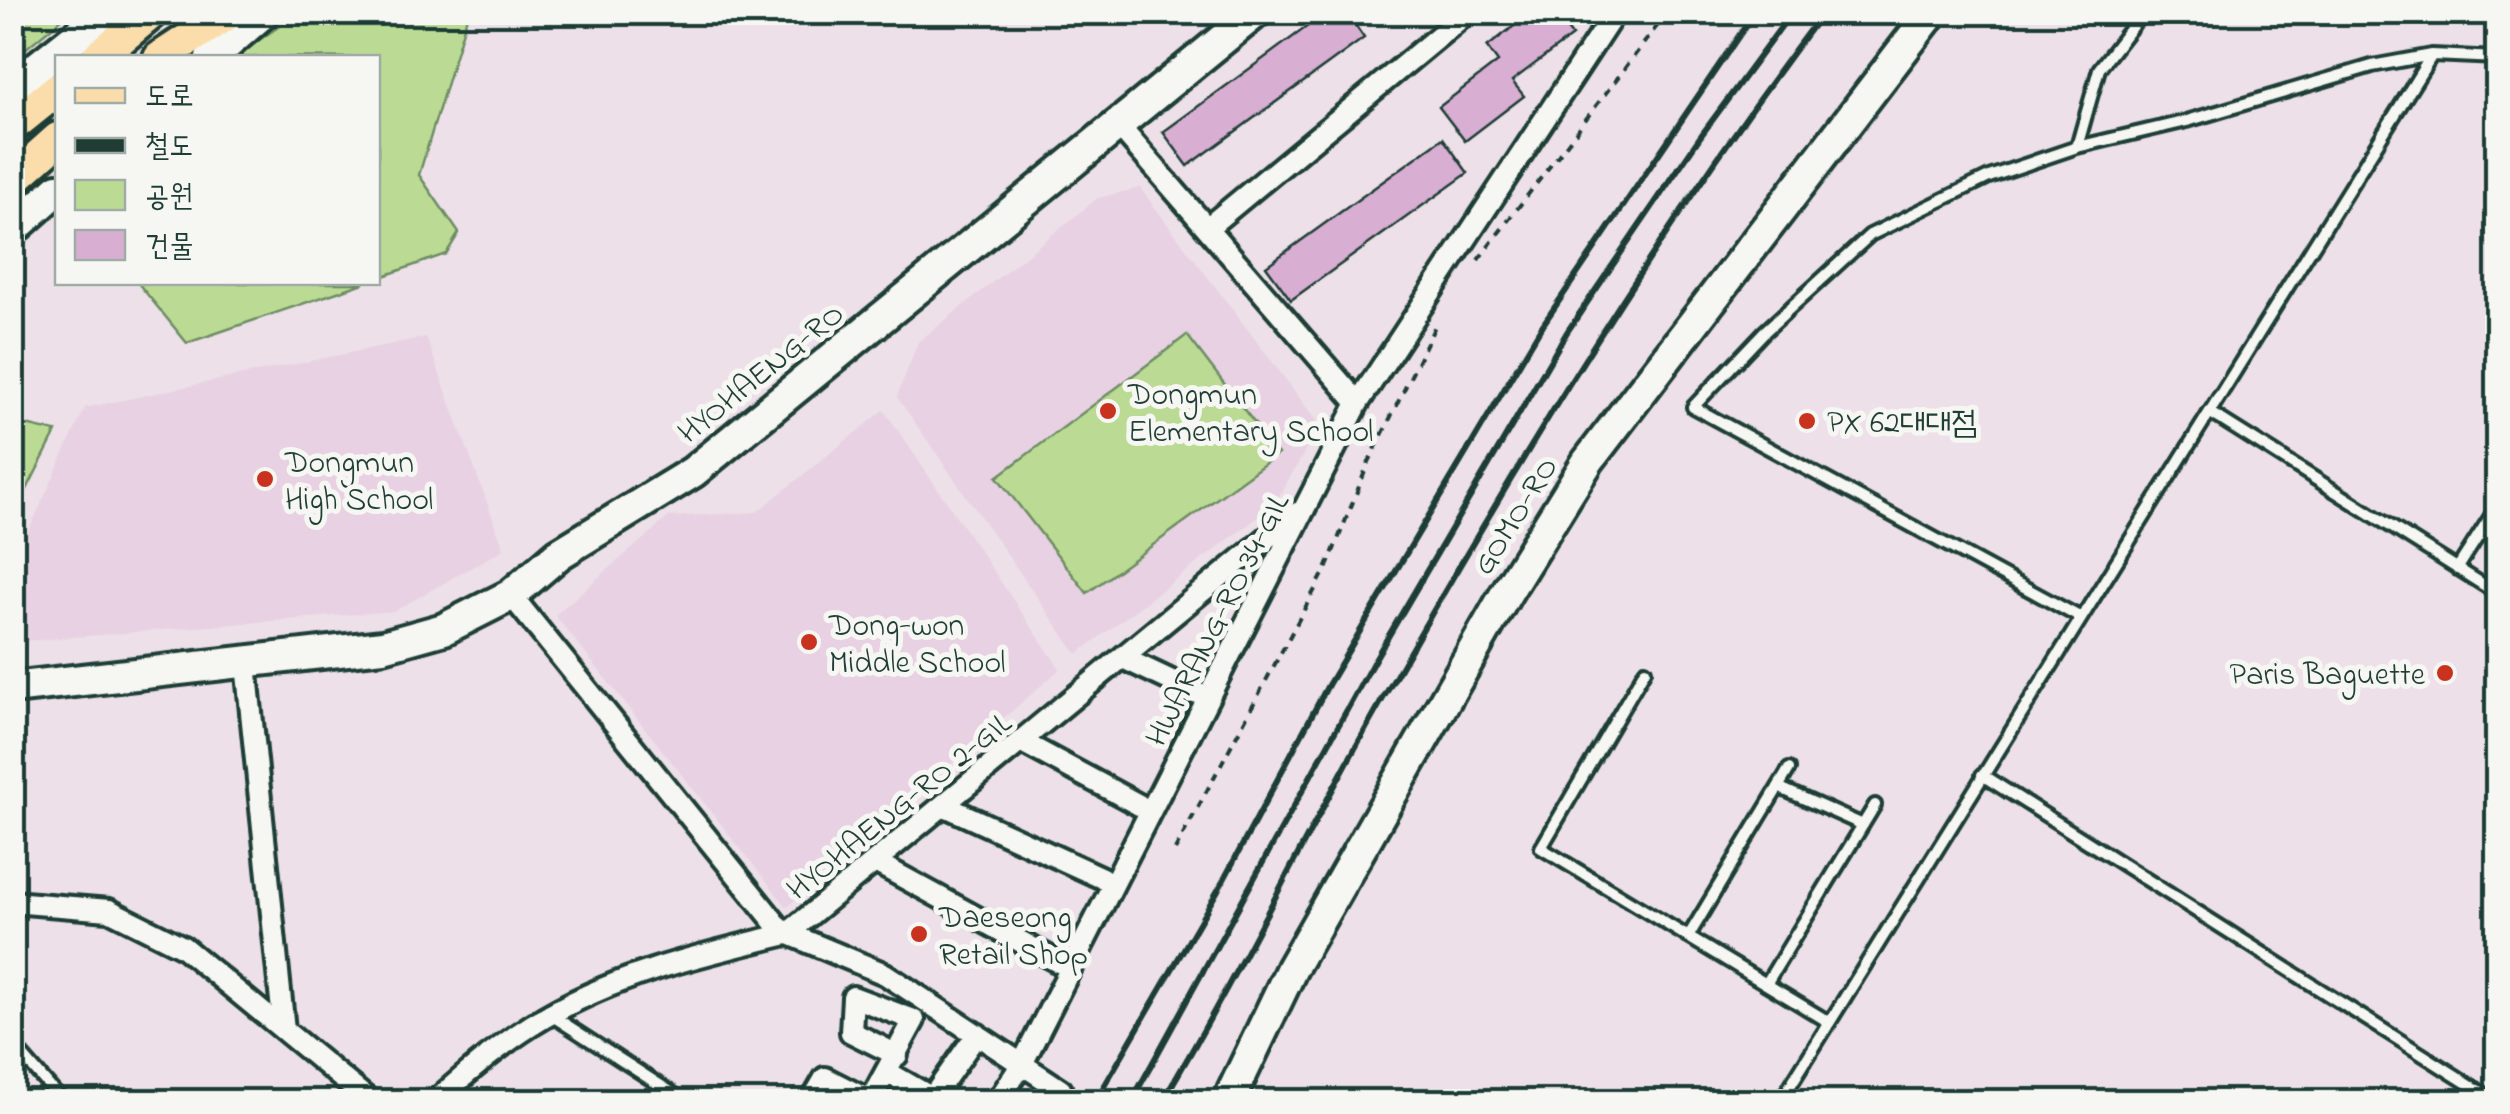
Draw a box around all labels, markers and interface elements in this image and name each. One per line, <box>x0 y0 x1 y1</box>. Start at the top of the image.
legend <box>55 55 380 285</box>
text: 도로 <box>145 76 193 120</box>
text: 철도 <box>145 126 193 170</box>
text: 공원 <box>145 176 193 220</box>
text: 건물 <box>145 226 193 270</box>
street label: HYOHAENG-RO <box>669 293 856 457</box>
place label: Dongmun Elementary School <box>1127 373 1373 457</box>
marker: Dongmun Elementary School <box>1097 400 1119 422</box>
place label: PX 62대대점 <box>1827 401 1977 448</box>
marker: PX 62대대점 <box>1796 410 1818 432</box>
place label: Dongmun High School <box>284 441 433 525</box>
street label: GOMO-RO <box>1462 449 1572 585</box>
marker: Dongmun High School <box>254 468 276 490</box>
street label: HWARANG-RO 34-GIL <box>1135 485 1303 756</box>
place label: Dong-won Middle School <box>828 604 1006 688</box>
marker: Dong-won Middle School <box>798 631 820 653</box>
place label: Paris Baguette <box>2230 653 2426 700</box>
marker: Paris Baguette <box>2434 662 2456 684</box>
street label: HYOHAENG-RO 2-GIL <box>777 702 1023 913</box>
place label: Daeseong Retail Shop <box>938 896 1088 980</box>
marker: Daeseong Retail Shop <box>908 923 930 945</box>

